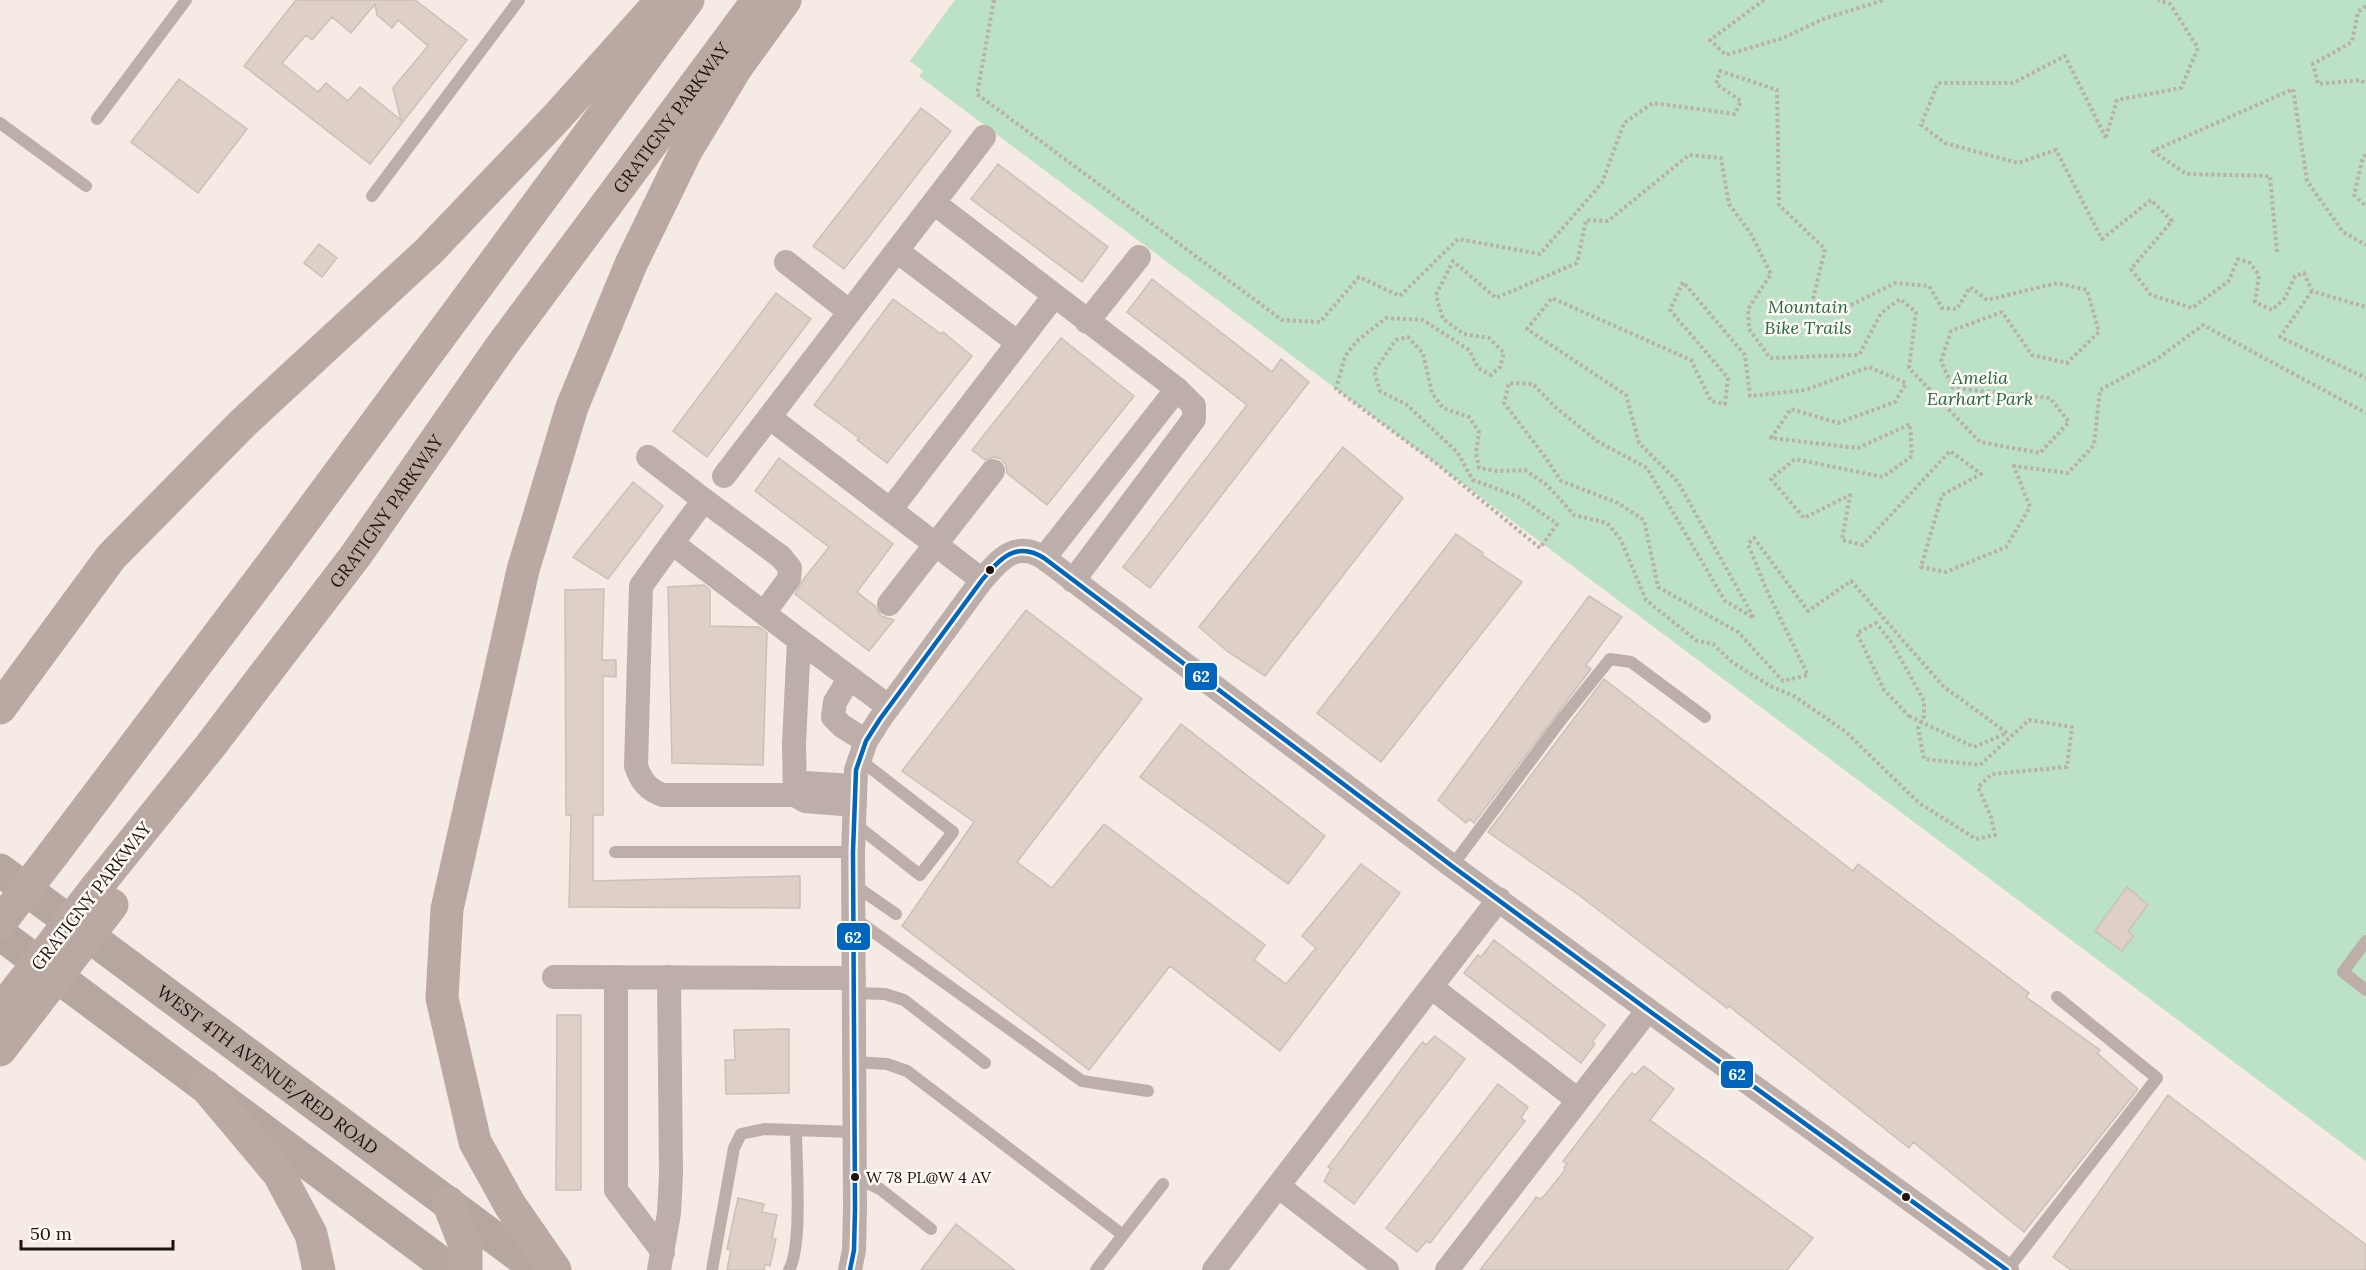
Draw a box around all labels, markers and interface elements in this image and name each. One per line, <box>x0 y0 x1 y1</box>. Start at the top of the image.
street label: GRATIGNY PARKWAY <box>607 37 735 198</box>
park label: Mountain Bike Trails <box>1764 295 1852 339</box>
park label: Amelia Earhart Park <box>1927 366 2033 410</box>
street label: GRATIGNY PARKWAY <box>324 430 448 592</box>
unlabelled marker <box>984 564 996 576</box>
line badge: 62 <box>1184 662 1218 691</box>
text: 62 <box>1192 666 1210 686</box>
street label: GRATIGNY PARKWAY <box>26 817 156 975</box>
line badge: 62 <box>836 922 871 951</box>
text: 62 <box>844 927 862 947</box>
street label: WEST 4TH AVENUE/RED ROAD <box>153 979 383 1159</box>
line badge: 62 <box>1720 1060 1754 1089</box>
text: 62 <box>1728 1064 1746 1084</box>
place label: W 78 PL@W 4 AV <box>866 1167 991 1187</box>
marker: W 78 PL@W 4 AV <box>849 1171 861 1183</box>
unlabelled marker <box>1900 1191 1912 1203</box>
scale bar <box>21 1213 172 1251</box>
text: 50 m <box>30 1222 72 1245</box>

